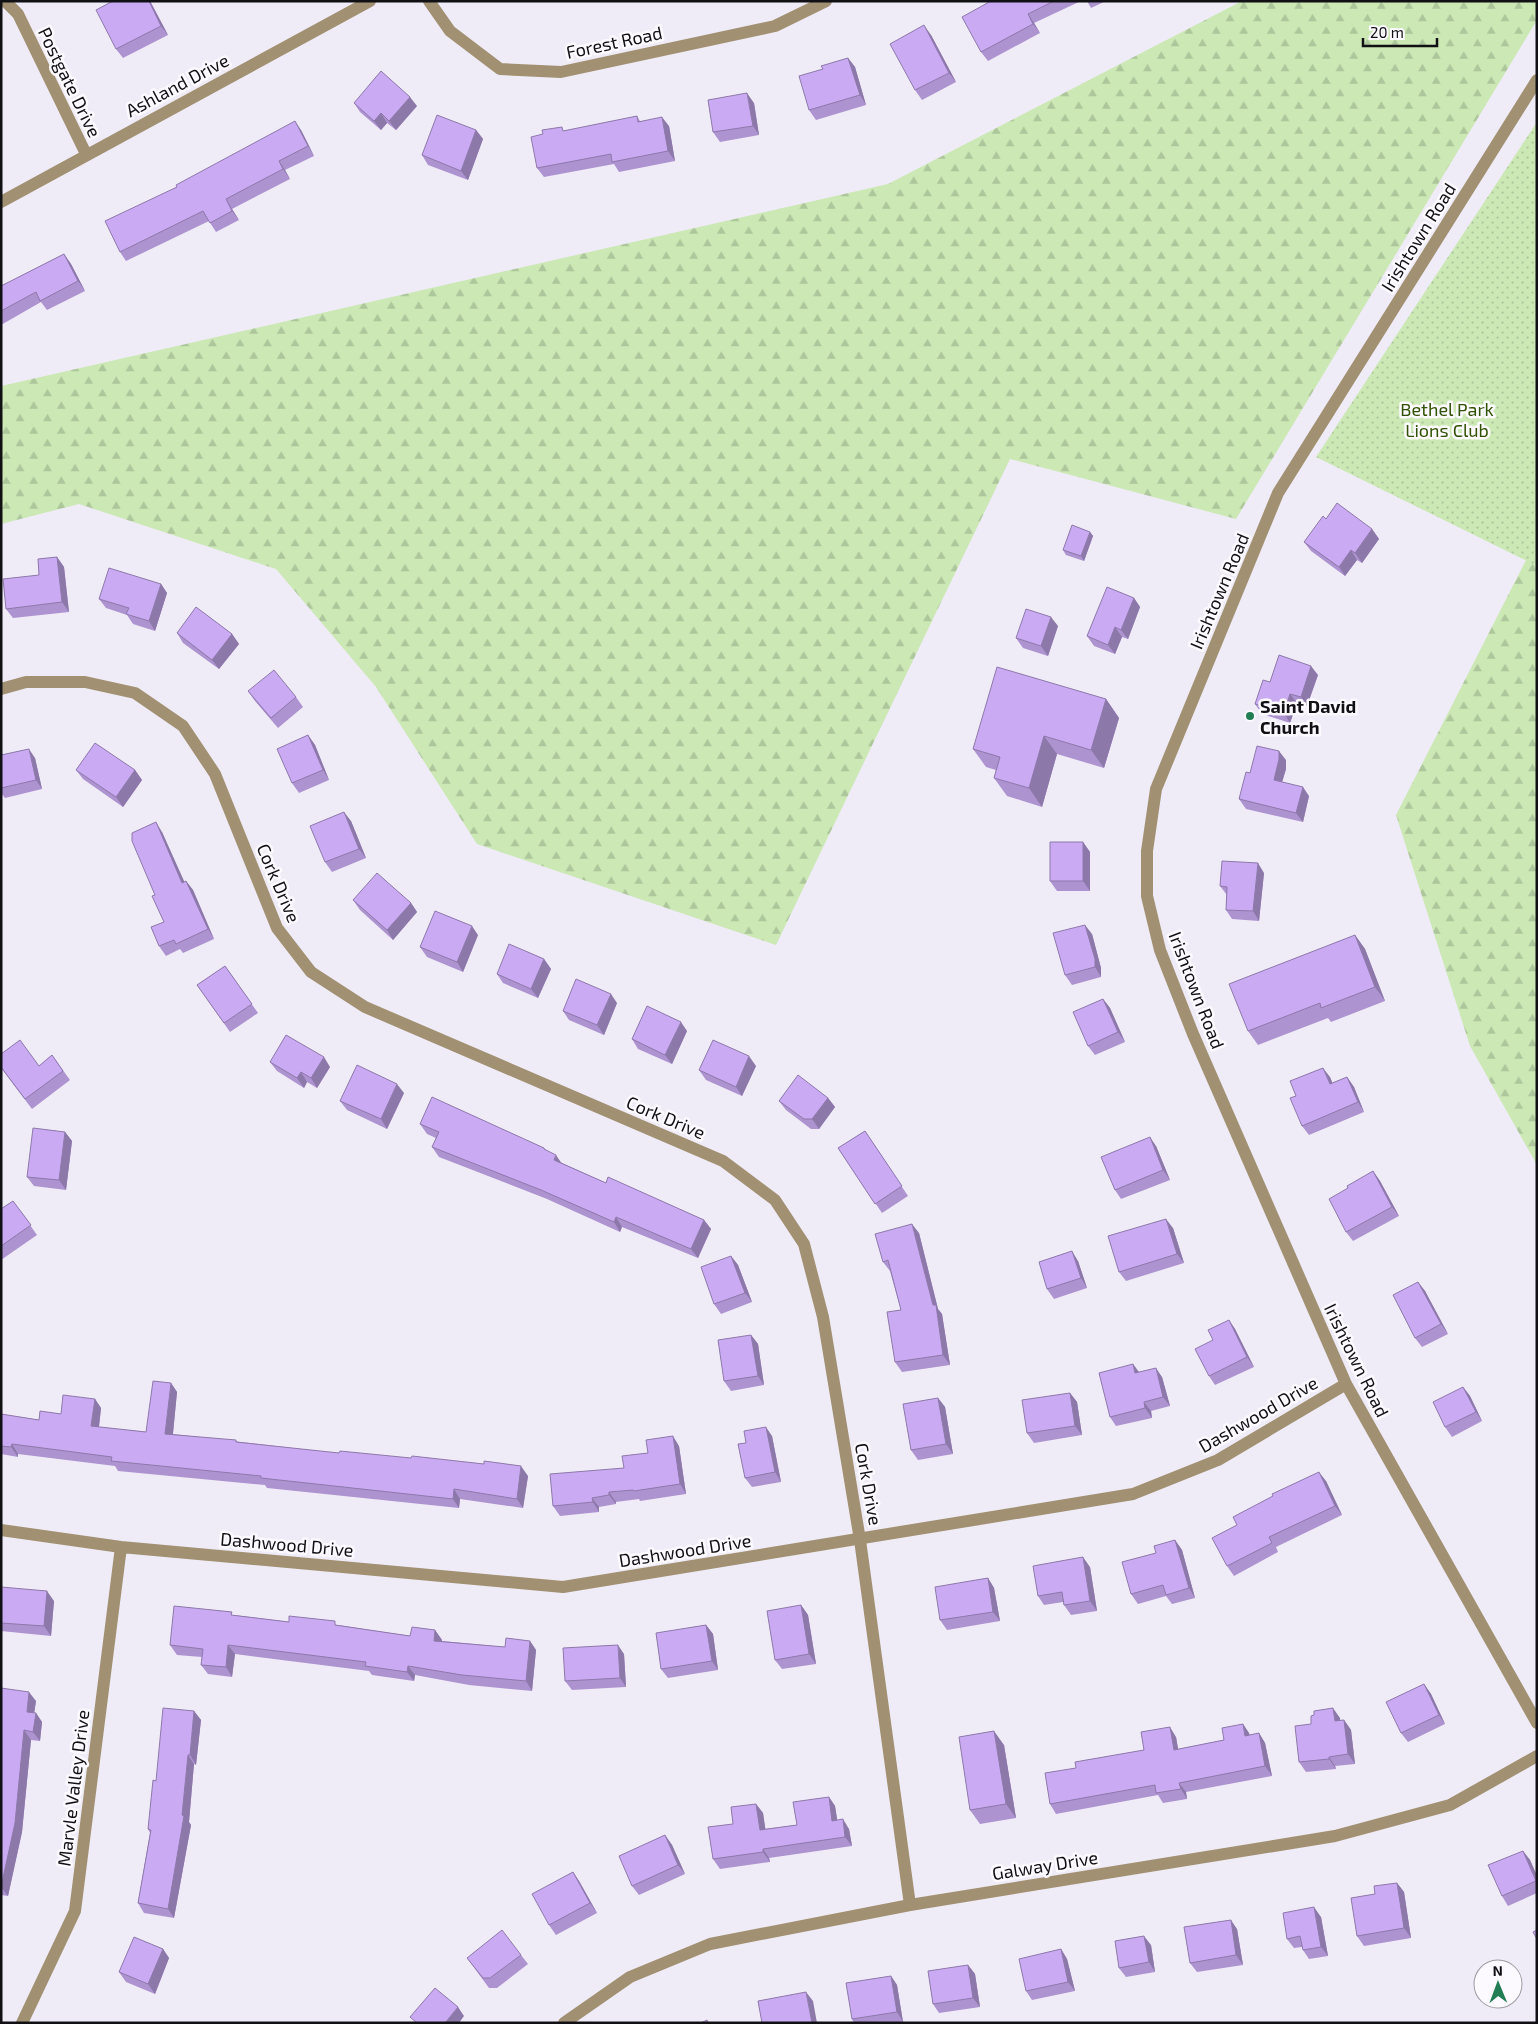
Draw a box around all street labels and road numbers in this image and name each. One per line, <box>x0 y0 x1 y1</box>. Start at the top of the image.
street label: Forest Road <box>564 21 664 63</box>
street label: Postgate Drive <box>34 23 106 141</box>
street label: Ashland Drive <box>122 49 232 121</box>
street label: Irishtown Road <box>1376 179 1460 295</box>
street label: Irishtown Road <box>1185 530 1253 652</box>
street label: Cork Drive <box>253 840 305 926</box>
street label: Irishtown Road <box>1165 928 1229 1052</box>
street label: Cork Drive <box>623 1091 709 1143</box>
street label: Irishtown Road <box>1320 1300 1394 1420</box>
street label: Dashwood Drive <box>1195 1371 1321 1457</box>
street label: Cork Drive <box>851 1441 887 1527</box>
street label: Dashwood Drive <box>219 1527 355 1561</box>
street label: Dashwood Drive <box>617 1529 753 1571</box>
street label: Marvle Valley Drive <box>52 1708 94 1868</box>
street label: Galway Drive <box>991 1846 1099 1884</box>

